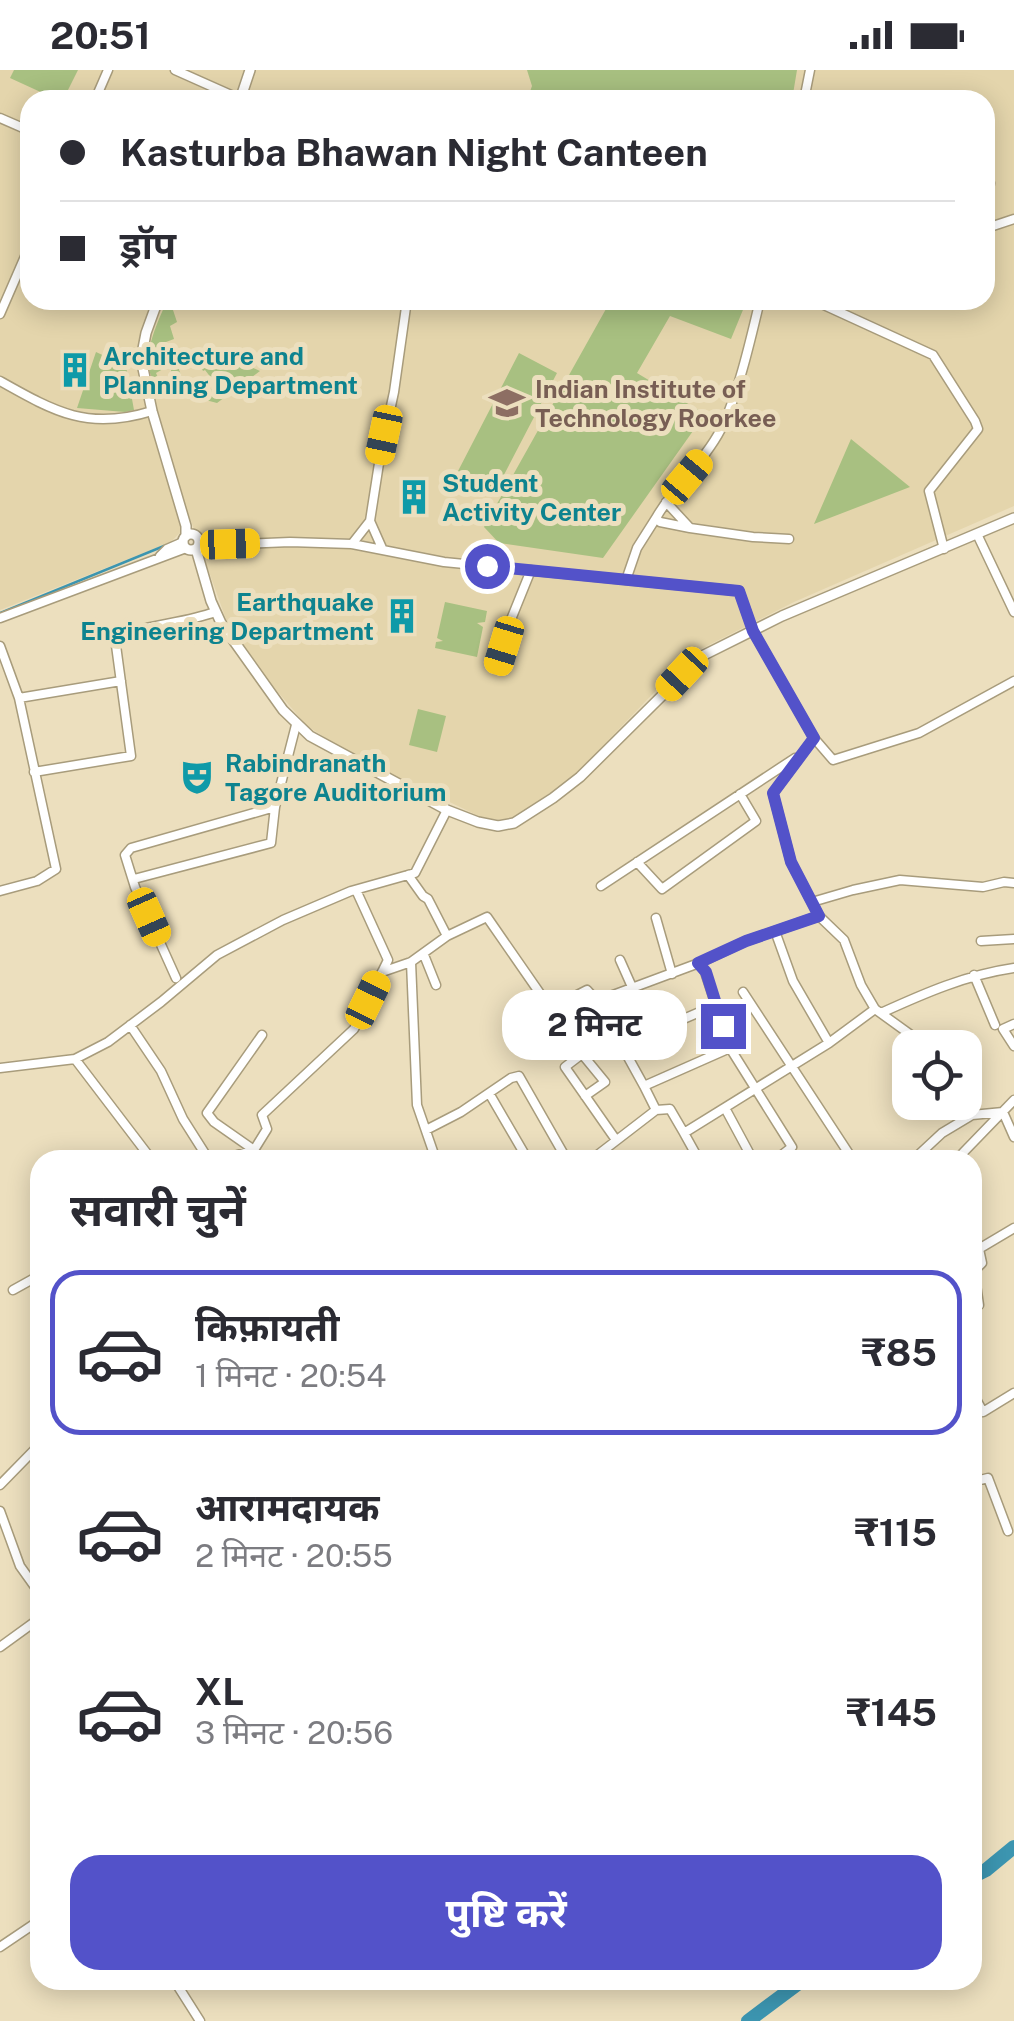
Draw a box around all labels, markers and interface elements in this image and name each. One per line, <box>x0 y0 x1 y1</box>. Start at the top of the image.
text: 20:51 <box>50 13 151 58</box>
text: Kasturba Bhawan Night Canteen <box>120 130 708 175</box>
text: ड्रॉप <box>120 223 176 268</box>
place label: Architecture and Planning Department <box>103 341 358 400</box>
building icon: Architecture and Planning Department <box>56 351 94 389</box>
place label: Indian Institute of Technology Roorkee <box>535 374 776 433</box>
school or university icon: Indian Institute of Technology Roorkee <box>488 384 526 422</box>
car <box>363 403 405 467</box>
car <box>656 444 718 510</box>
place label: Student Activity Center <box>442 468 621 527</box>
building icon: Student Activity Center <box>395 478 433 516</box>
car <box>199 528 261 560</box>
route start <box>465 544 510 589</box>
place label: Earthquake Engineering Department <box>80 587 374 646</box>
building icon: Earthquake Engineering Department <box>383 597 421 635</box>
car <box>481 613 527 679</box>
car <box>651 642 713 706</box>
place label: Rabindranath Tagore Auditorium <box>225 748 446 807</box>
theatre icon: Rabindranath Tagore Auditorium <box>178 758 216 796</box>
car <box>123 883 175 951</box>
car <box>341 966 395 1034</box>
callout: 2 मिनट <box>503 991 688 1061</box>
route end <box>701 1004 746 1049</box>
text: 2 मिनट <box>547 1006 642 1043</box>
map controls <box>892 1030 982 1120</box>
button: locate <box>892 1030 982 1120</box>
text: सवारी चुनें <box>70 1183 246 1236</box>
text: किफ़ायती <box>195 1305 339 1350</box>
icon: car <box>75 1308 165 1398</box>
text: ₹85 <box>861 1330 937 1375</box>
text: 1 मिनट · 20:54 <box>195 1357 386 1394</box>
text: आरामदायक <box>195 1485 379 1530</box>
icon: car <box>75 1488 165 1578</box>
text: ₹115 <box>854 1510 937 1555</box>
text: 2 मिनट · 20:55 <box>195 1537 393 1574</box>
icon: car <box>75 1668 165 1758</box>
text: XL <box>195 1669 244 1714</box>
text: ₹145 <box>846 1690 937 1735</box>
text: 3 मिनट · 20:56 <box>195 1714 393 1751</box>
button: पुष्टि करें <box>70 1855 942 1970</box>

